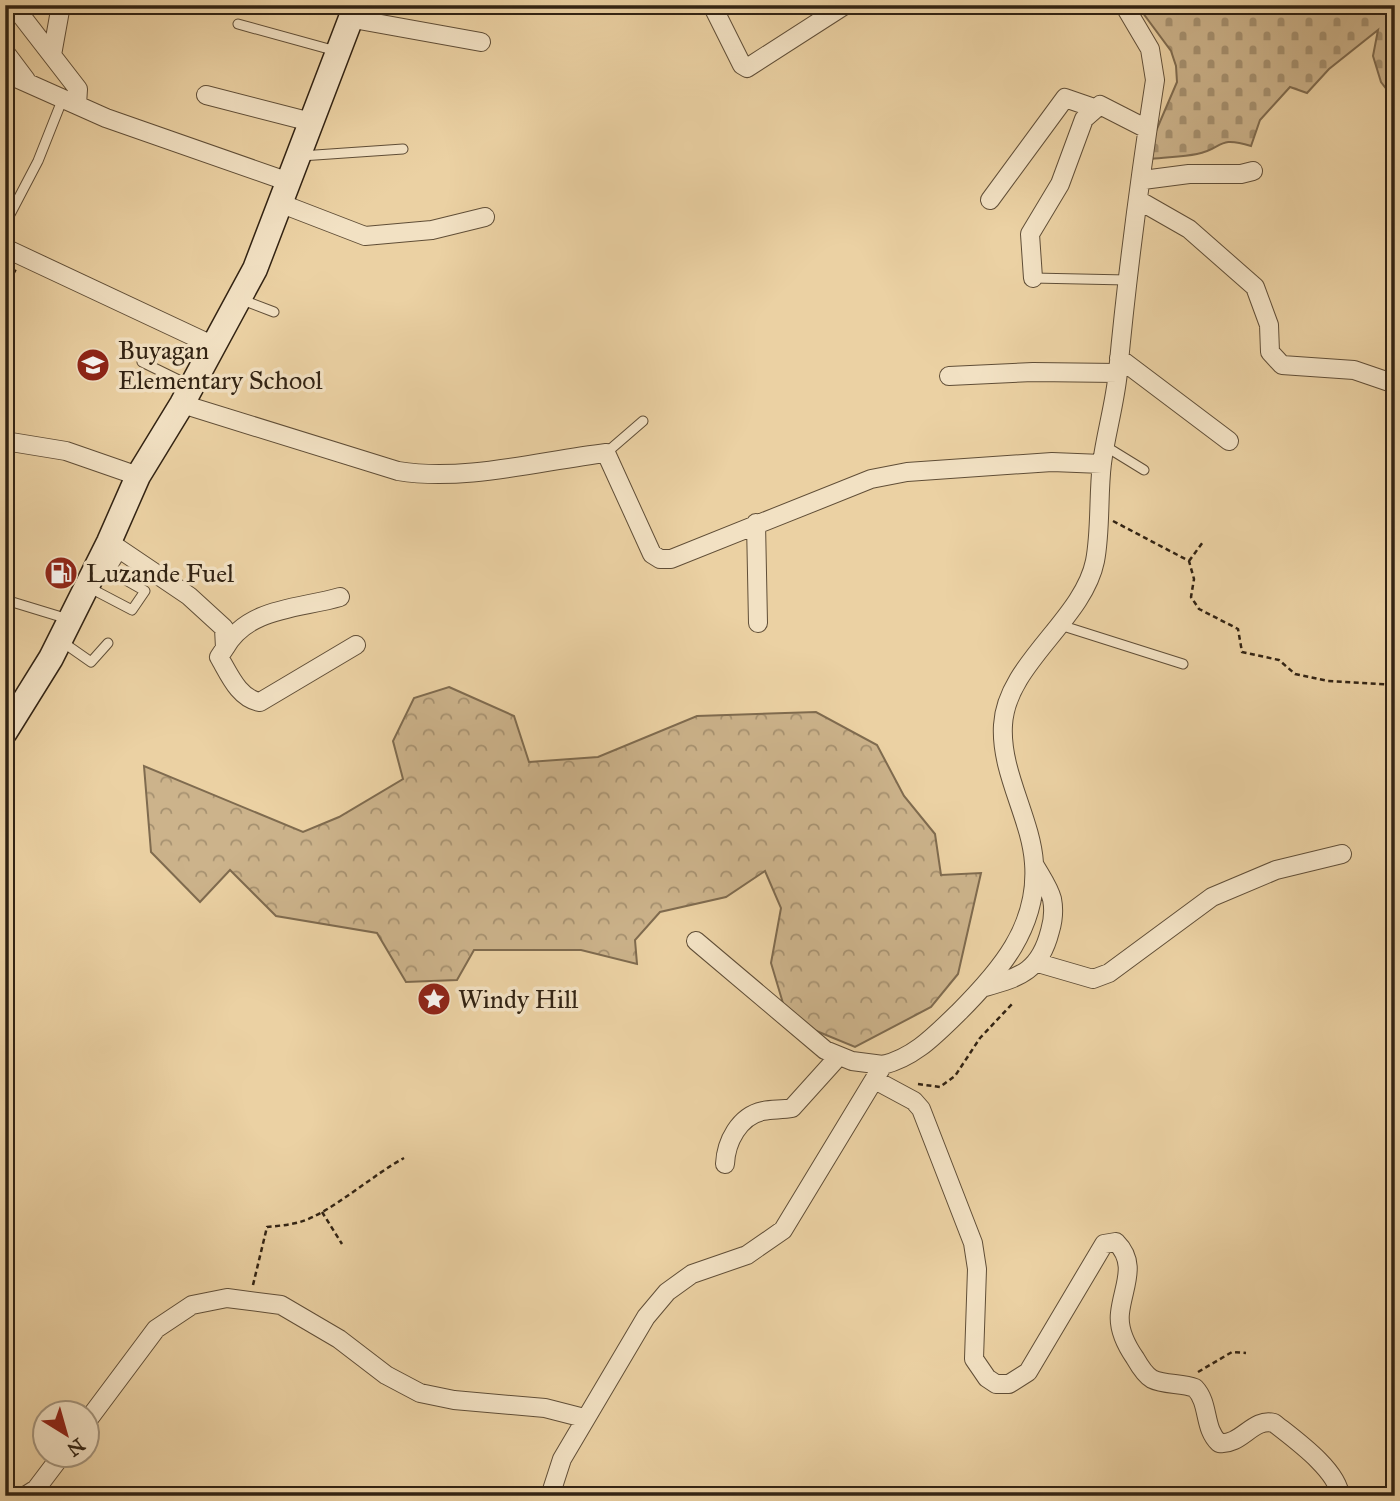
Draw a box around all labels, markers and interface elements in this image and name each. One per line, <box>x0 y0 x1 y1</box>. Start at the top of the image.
place label: Buyagan Elementary School <box>118 334 322 396</box>
school or university icon: Buyagan Elementary School <box>74 346 112 384</box>
fuel station icon: Luzande Fuel <box>42 554 80 592</box>
place label: Luzande Fuel <box>86 557 234 589</box>
place icon: Windy Hill <box>415 980 453 1018</box>
place label: Windy Hill <box>458 983 578 1015</box>
north arrow <box>32 1400 102 1470</box>
text: N <box>63 1433 89 1461</box>

